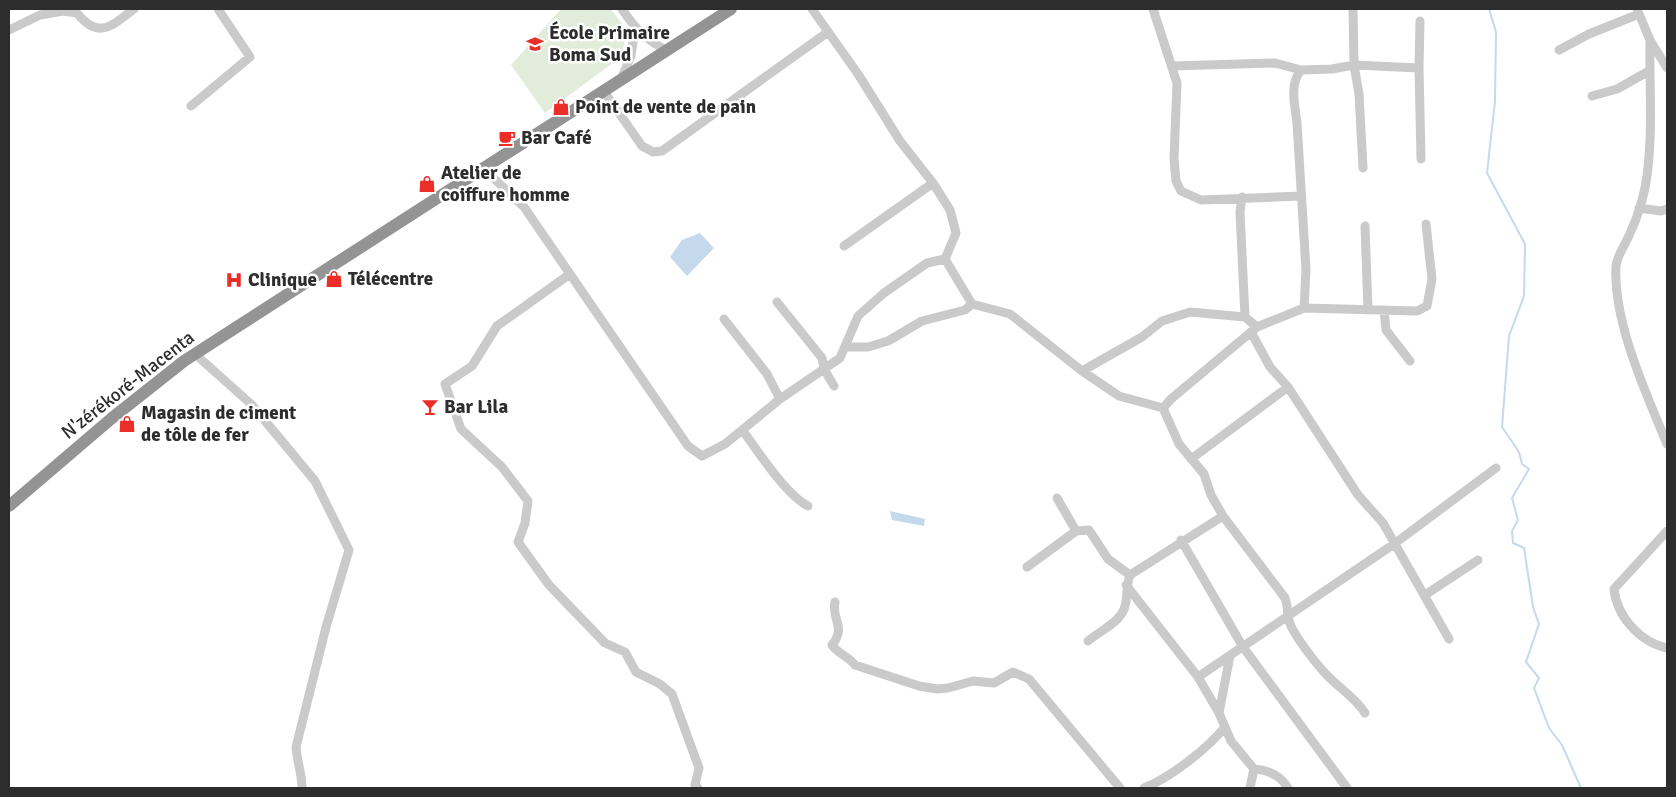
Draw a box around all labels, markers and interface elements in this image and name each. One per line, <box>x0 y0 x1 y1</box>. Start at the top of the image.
place label: École Primaire Boma Sud <box>549 21 670 67</box>
school or university icon: École Primaire Boma Sud <box>525 34 545 54</box>
place label: Point de vente de pain <box>575 95 756 119</box>
shop icon: Point de vente de pain <box>551 97 571 117</box>
place label: Bar Café <box>521 126 592 150</box>
cafe icon: Bar Café <box>497 128 517 148</box>
place label: Atelier de coiffure homme <box>441 161 570 207</box>
shop icon: Atelier de coiffure homme <box>417 174 437 194</box>
place label: Télécentre <box>348 267 433 291</box>
place label: Clinique <box>248 268 317 292</box>
shop icon: Télécentre <box>324 269 344 289</box>
hospital icon: Clinique <box>224 270 244 290</box>
street label: N'zérékoré-Macenta <box>57 326 199 444</box>
place label: Bar Lila <box>444 395 508 419</box>
bar icon: Bar Lila <box>420 397 440 417</box>
place label: Magasin de ciment de tôle de fer <box>141 401 296 447</box>
shop icon: Magasin de ciment de tôle de fer <box>117 414 137 434</box>

